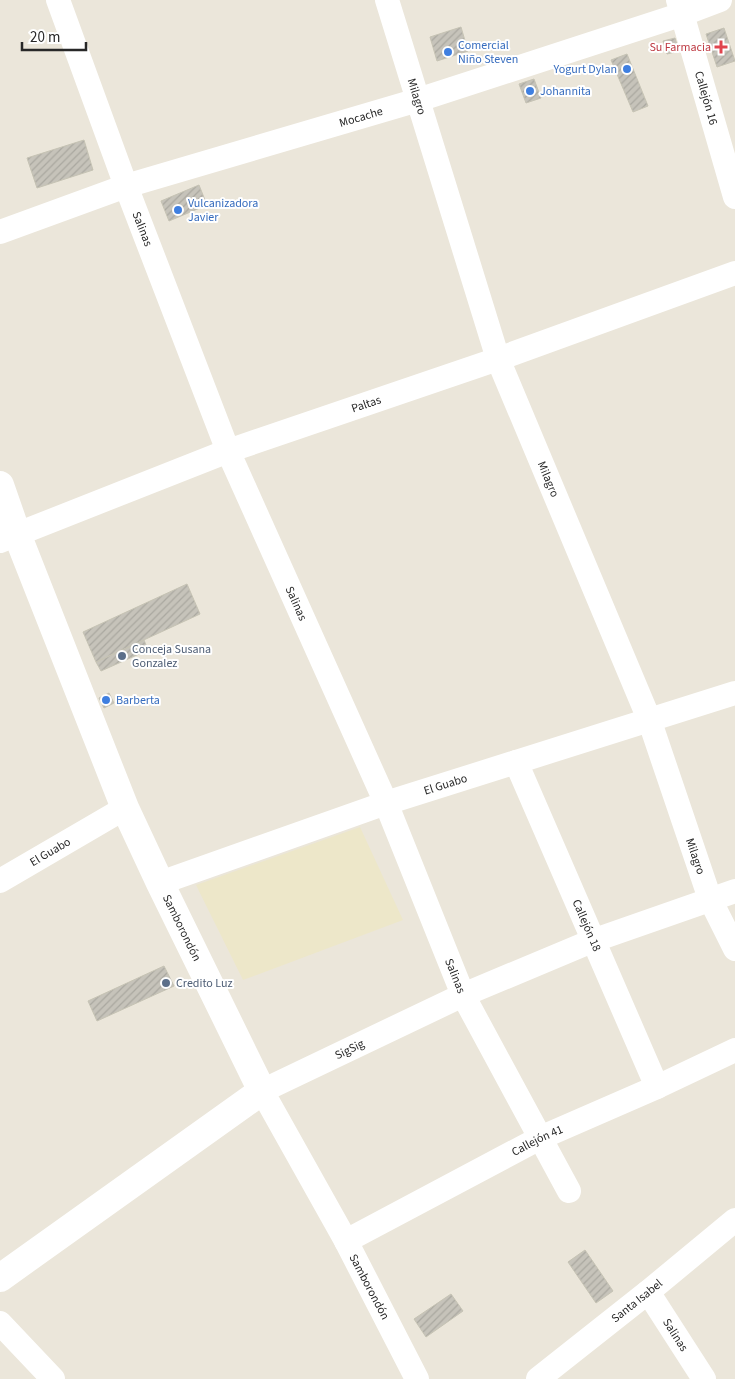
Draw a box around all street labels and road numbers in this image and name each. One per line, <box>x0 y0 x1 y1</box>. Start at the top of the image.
street label: Callejón 16 <box>690 69 722 127</box>
street label: Milagro <box>403 76 430 117</box>
street label: Mocache <box>337 102 385 131</box>
street label: Salinas <box>128 209 157 249</box>
street label: Paltas <box>349 391 383 417</box>
street label: Milagro <box>533 459 563 500</box>
street label: Salinas <box>281 583 312 623</box>
street label: El Guabo <box>421 769 469 799</box>
street label: El Guabo <box>26 833 74 870</box>
street label: Milagro <box>681 836 710 877</box>
street label: Samborondón <box>158 891 206 964</box>
street label: Callejón 18 <box>568 896 606 954</box>
street label: Salinas <box>441 956 470 996</box>
street label: SigSig <box>332 1035 367 1064</box>
street label: Callejón 41 <box>508 1121 565 1160</box>
street label: Samborondón <box>345 1251 393 1323</box>
street label: Santa Isabel <box>608 1275 666 1327</box>
street label: Salinas <box>659 1315 693 1355</box>

